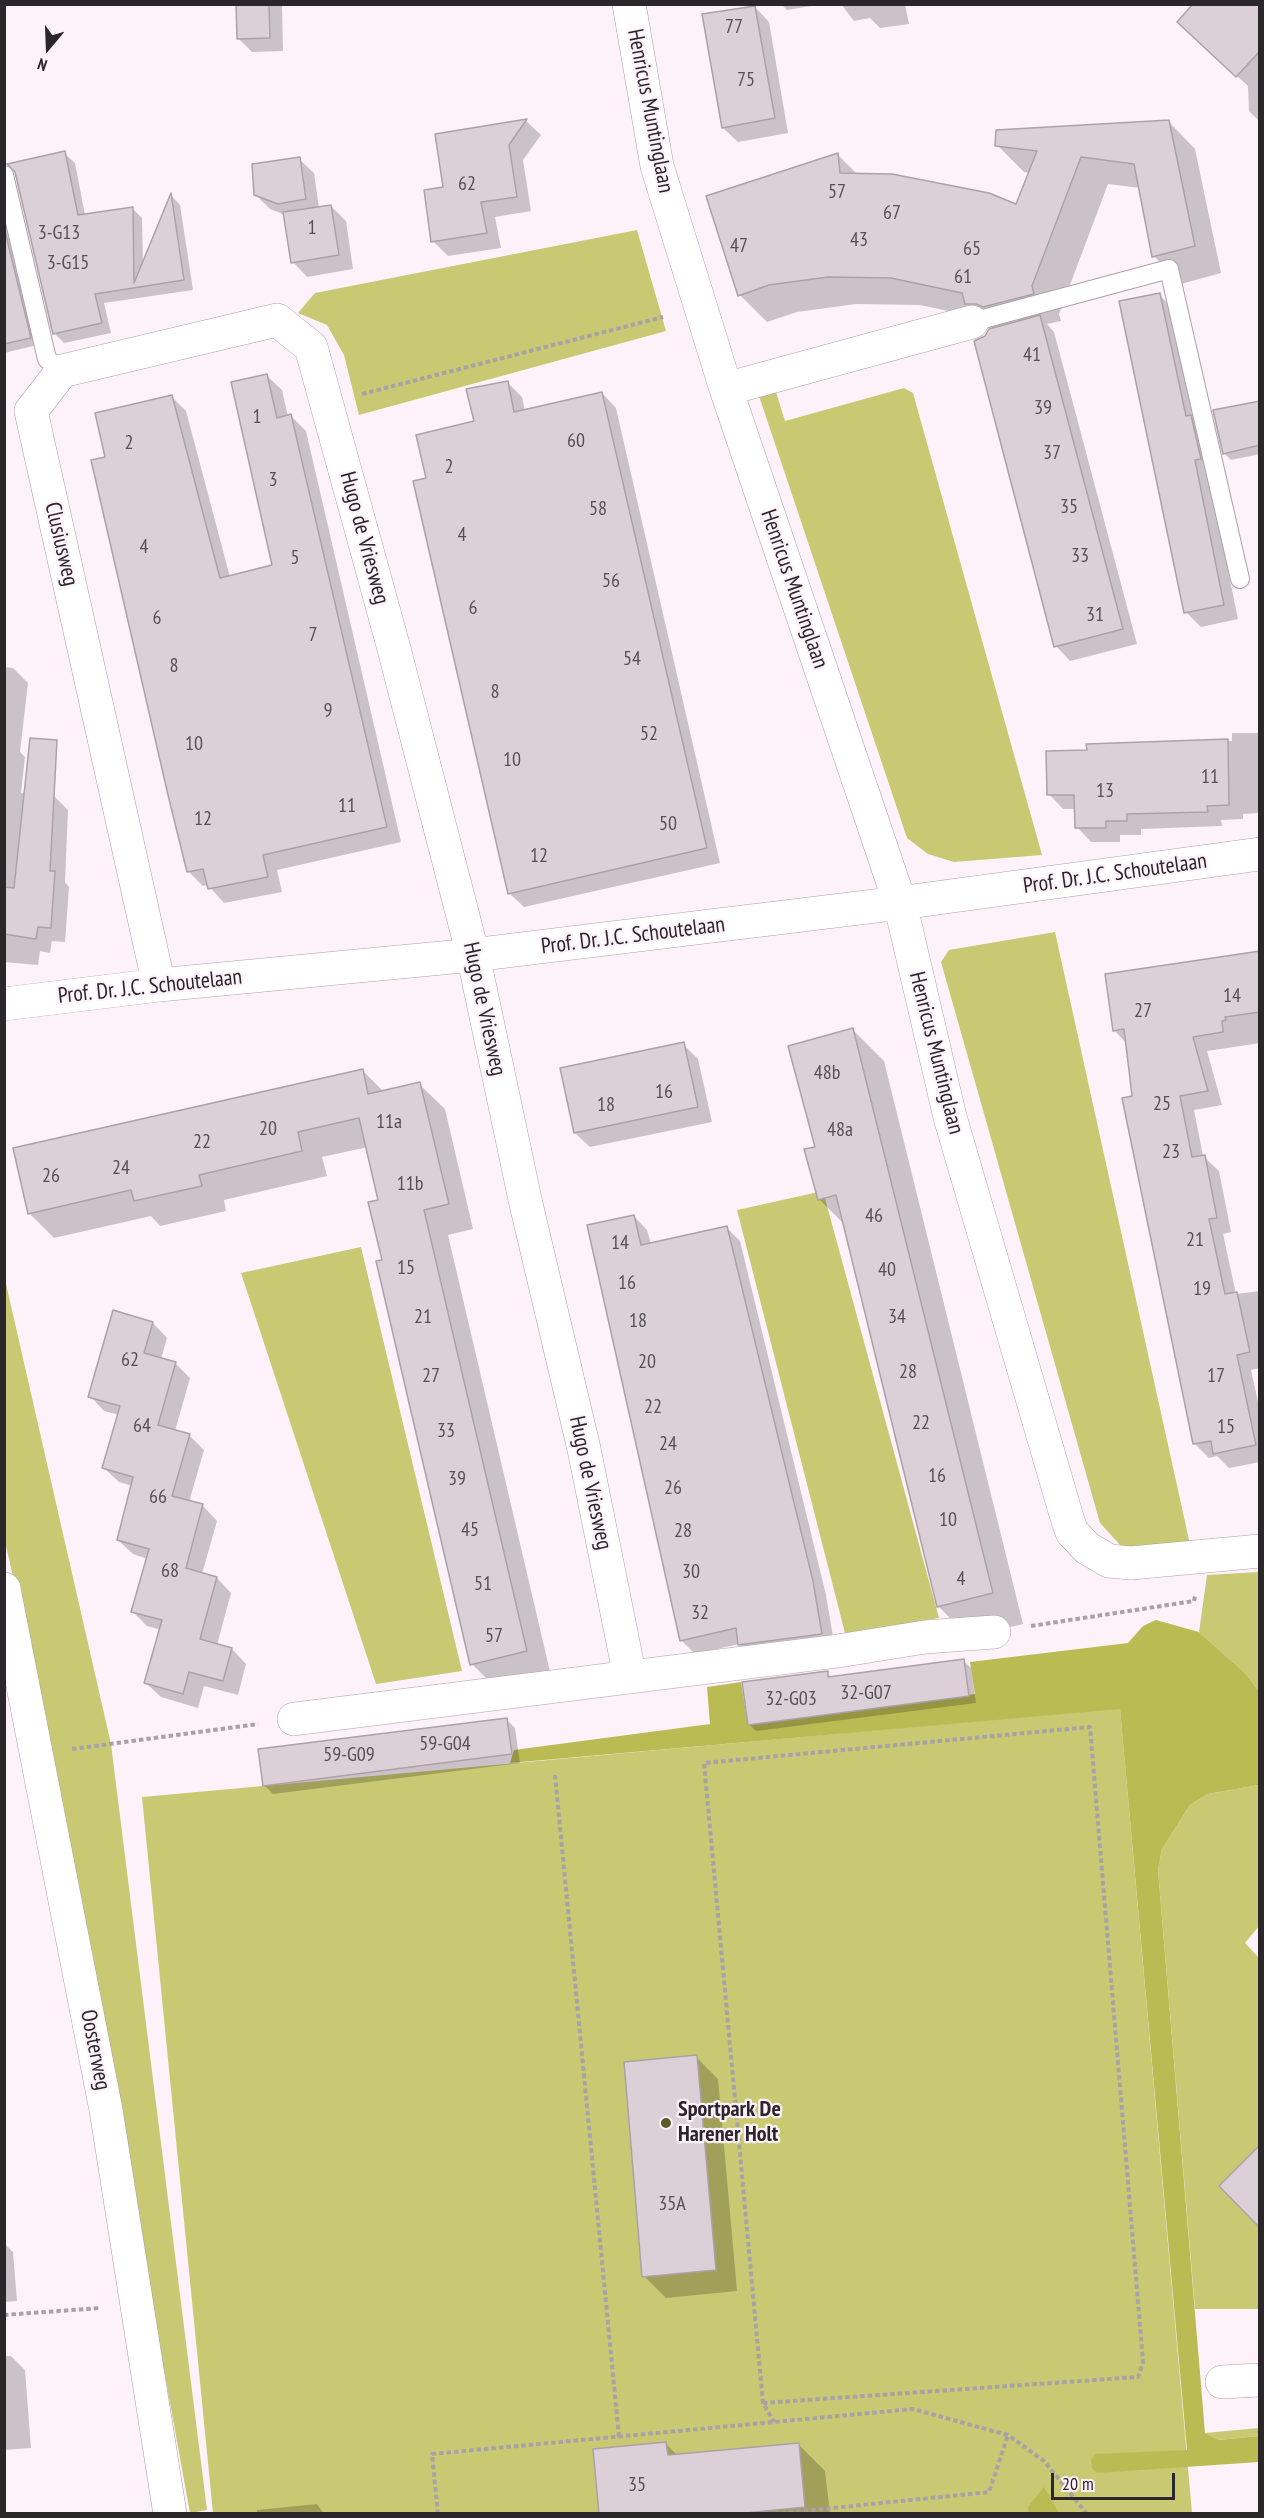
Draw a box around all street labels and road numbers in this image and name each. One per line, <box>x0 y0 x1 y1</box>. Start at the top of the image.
street label: Henricus Muntinglaan <box>621 27 679 195</box>
street label: Hugo de Vriesweg <box>334 469 394 607</box>
street label: Clusiusweg <box>39 500 83 588</box>
street label: Henricus Muntinglaan <box>754 506 834 672</box>
street label: Prof. Dr. J.C. Schoutelaan <box>1022 848 1208 900</box>
street label: Prof. Dr. J.C. Schoutelaan <box>540 912 726 960</box>
street label: Hugo de Vriesweg <box>457 940 511 1078</box>
street label: Prof. Dr. J.C. Schoutelaan <box>57 964 243 1010</box>
street label: Henricus Muntinglaan <box>903 969 969 1137</box>
street label: Hugo de Vriesweg <box>563 1414 617 1552</box>
street label: Oosterweg <box>74 2008 116 2092</box>

